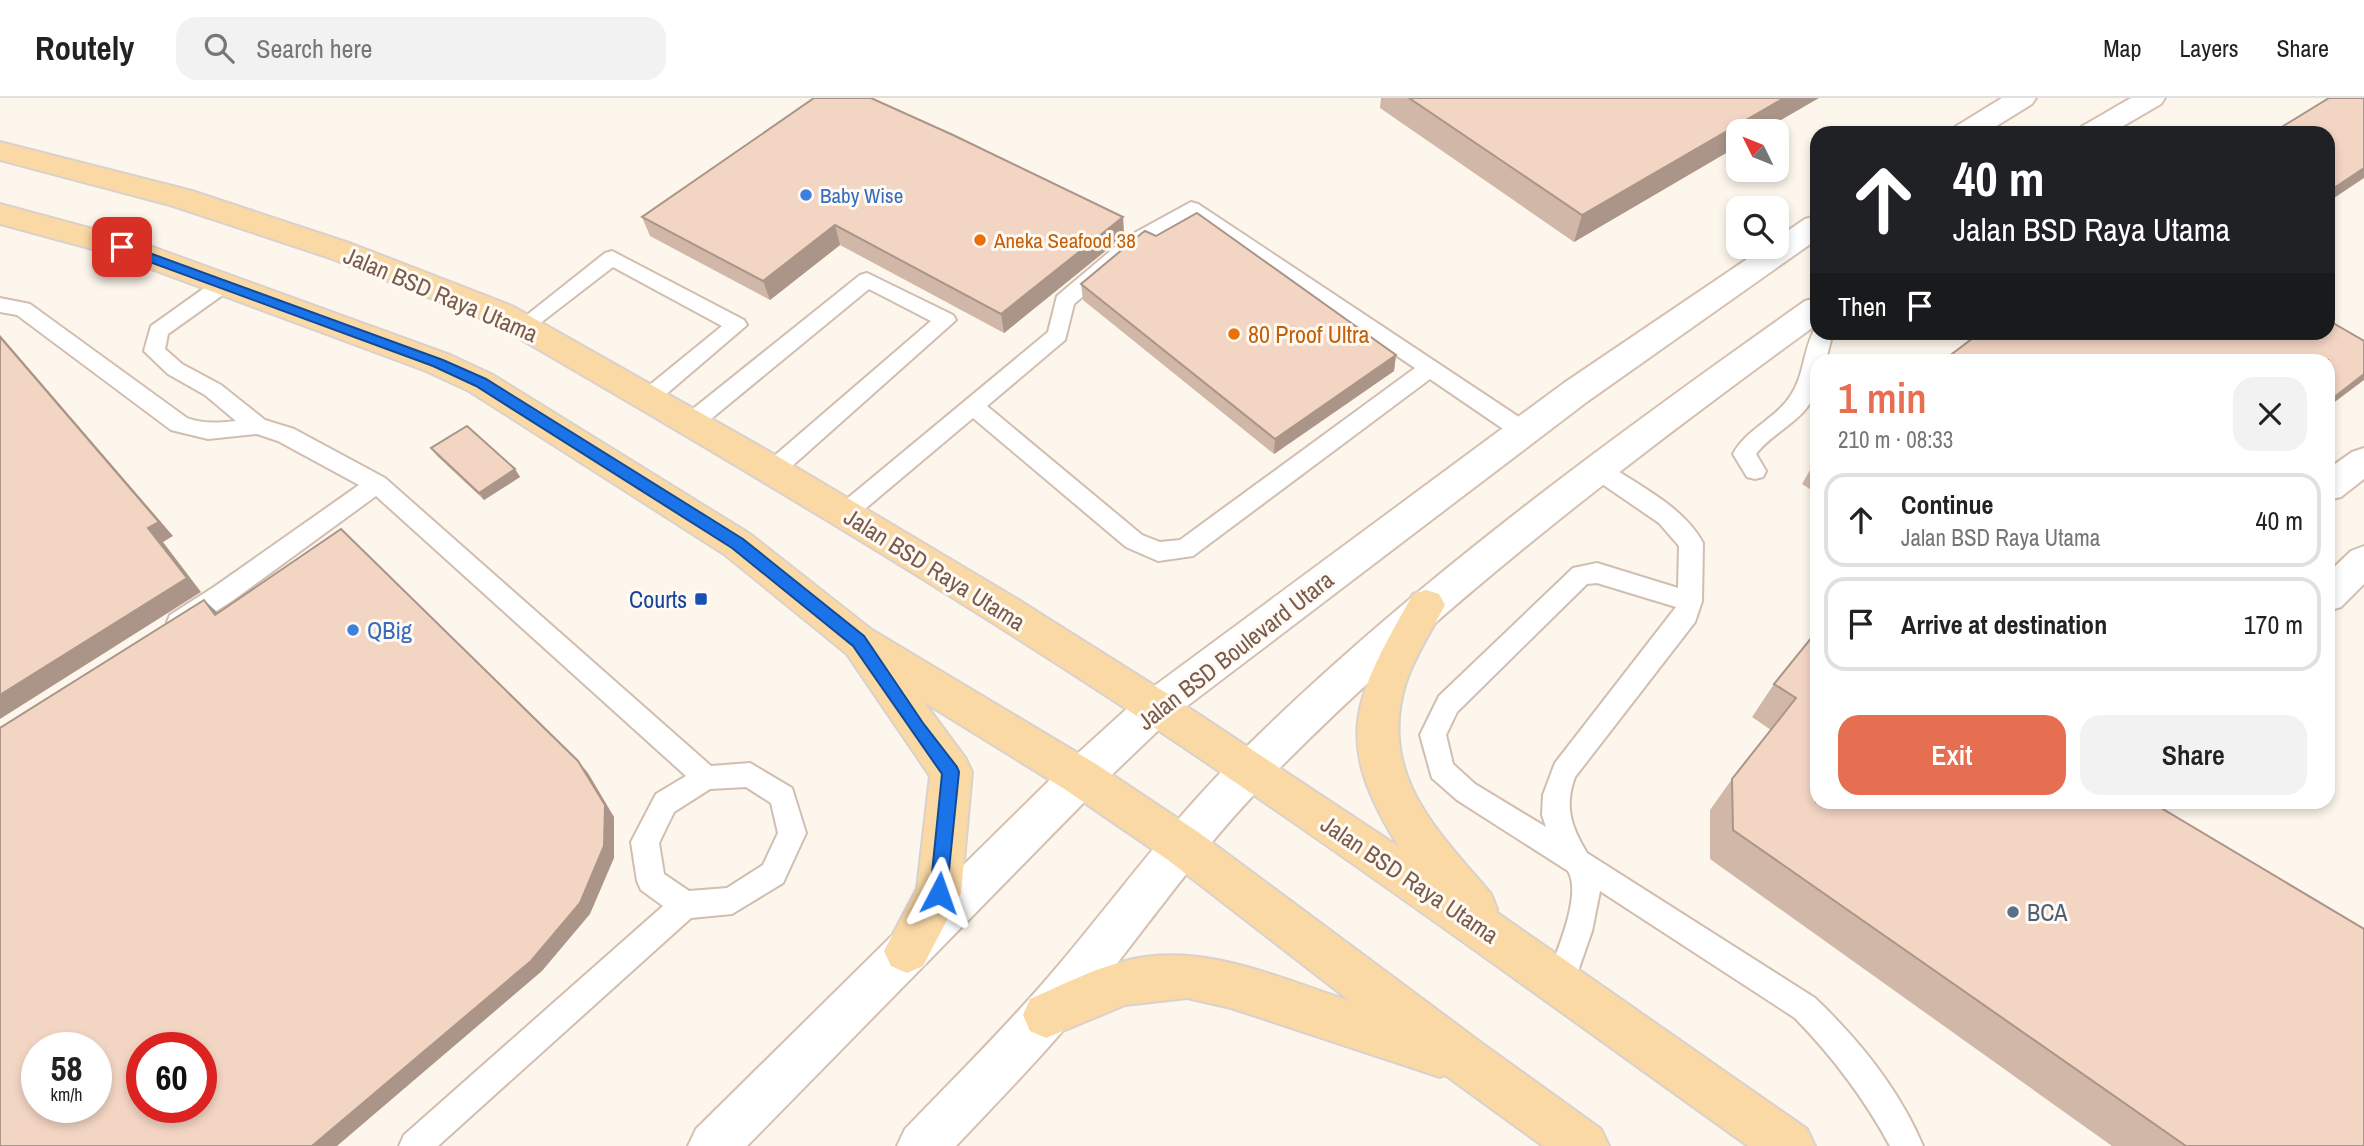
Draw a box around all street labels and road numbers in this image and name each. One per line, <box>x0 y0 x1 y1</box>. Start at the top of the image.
street label: Jalan BSD Raya Utama <box>339 239 543 349</box>
street label: Jalan BSD Raya Utama <box>838 500 1032 638</box>
street label: Jalan BSD Boulevard Utara <box>1130 563 1340 737</box>
street label: Jalan BSD Raya Utama <box>1315 808 1505 950</box>

